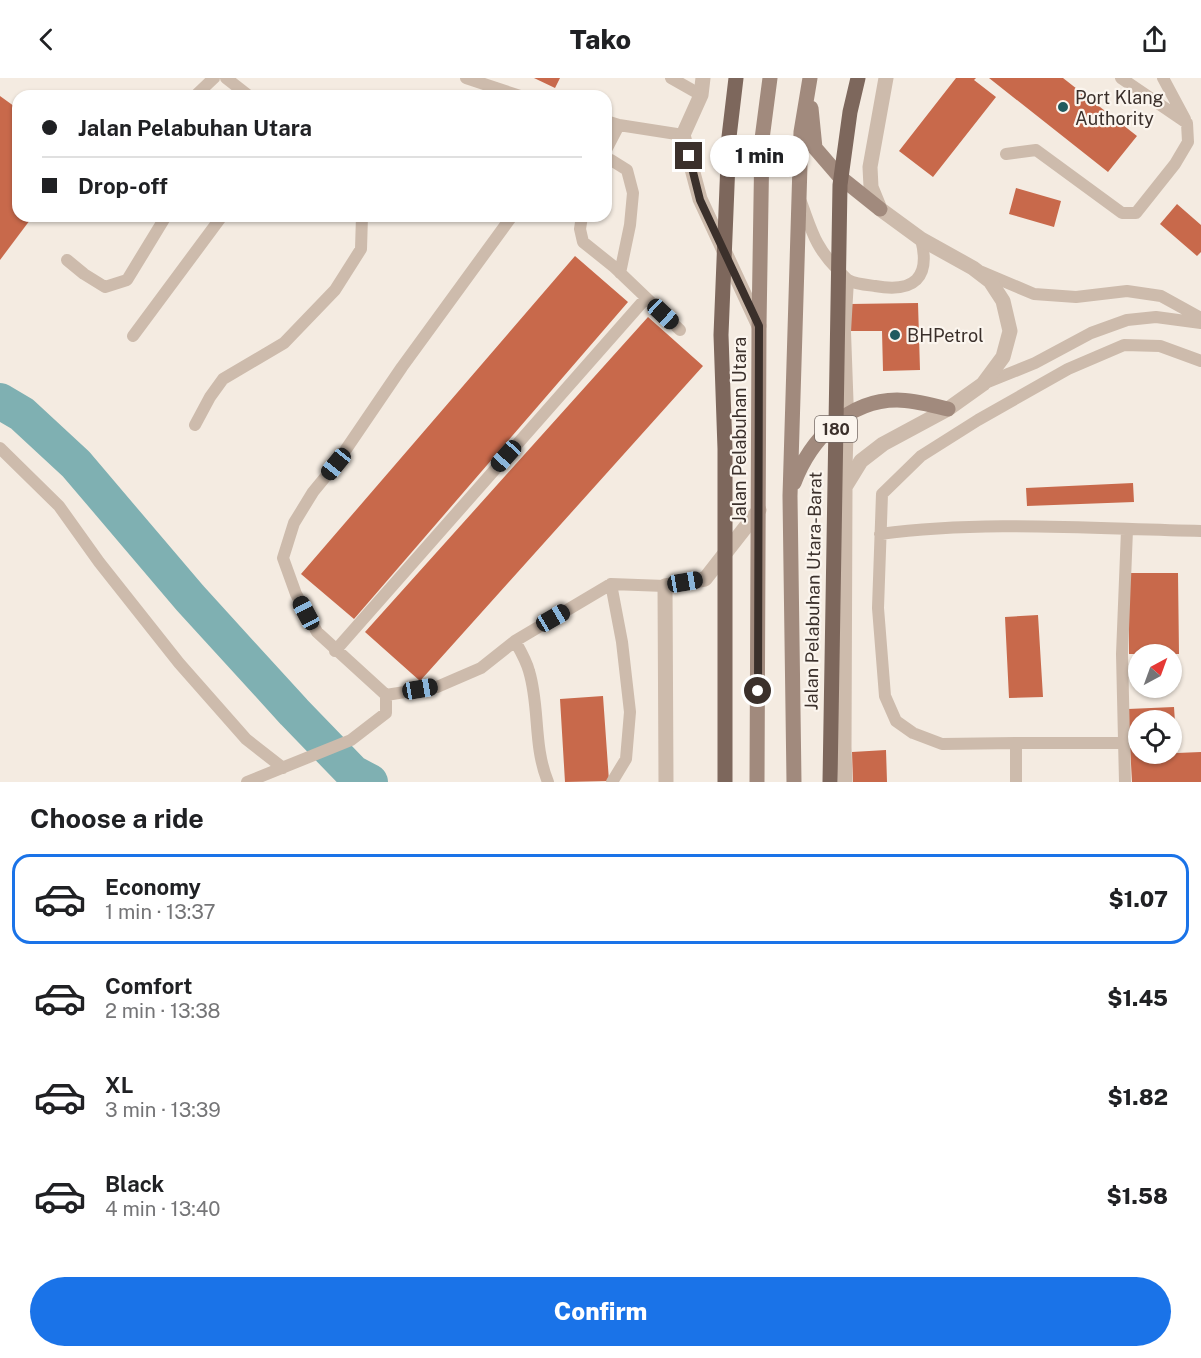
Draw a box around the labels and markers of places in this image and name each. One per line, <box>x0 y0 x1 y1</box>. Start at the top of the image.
place label: Port Klang Authority <box>1075 87 1164 129</box>
marker: Port Klang Authority <box>1056 100 1070 114</box>
place label: BHPetrol <box>907 325 984 346</box>
marker: BHPetrol <box>888 328 902 342</box>

